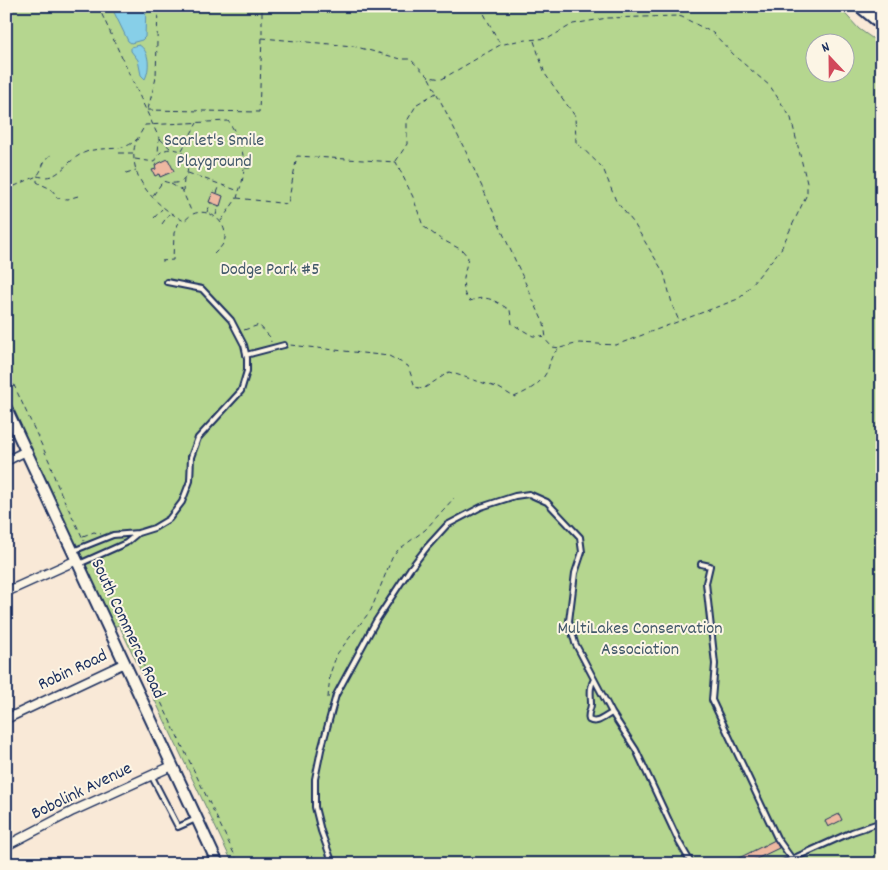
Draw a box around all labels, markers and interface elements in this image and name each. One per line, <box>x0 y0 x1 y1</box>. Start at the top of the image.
north arrow <box>806 32 856 82</box>
text: N <box>819 37 833 58</box>
park label: Scarlet's Smile Playground <box>164 129 264 175</box>
park label: Dodge Park #5 <box>220 258 320 283</box>
street label: South Commerce Road <box>84 555 170 703</box>
park label: MultiLakes Conservation Association <box>558 617 722 663</box>
street label: Robin Road <box>34 644 112 698</box>
street label: Bobolink Avenue <box>28 757 137 827</box>

